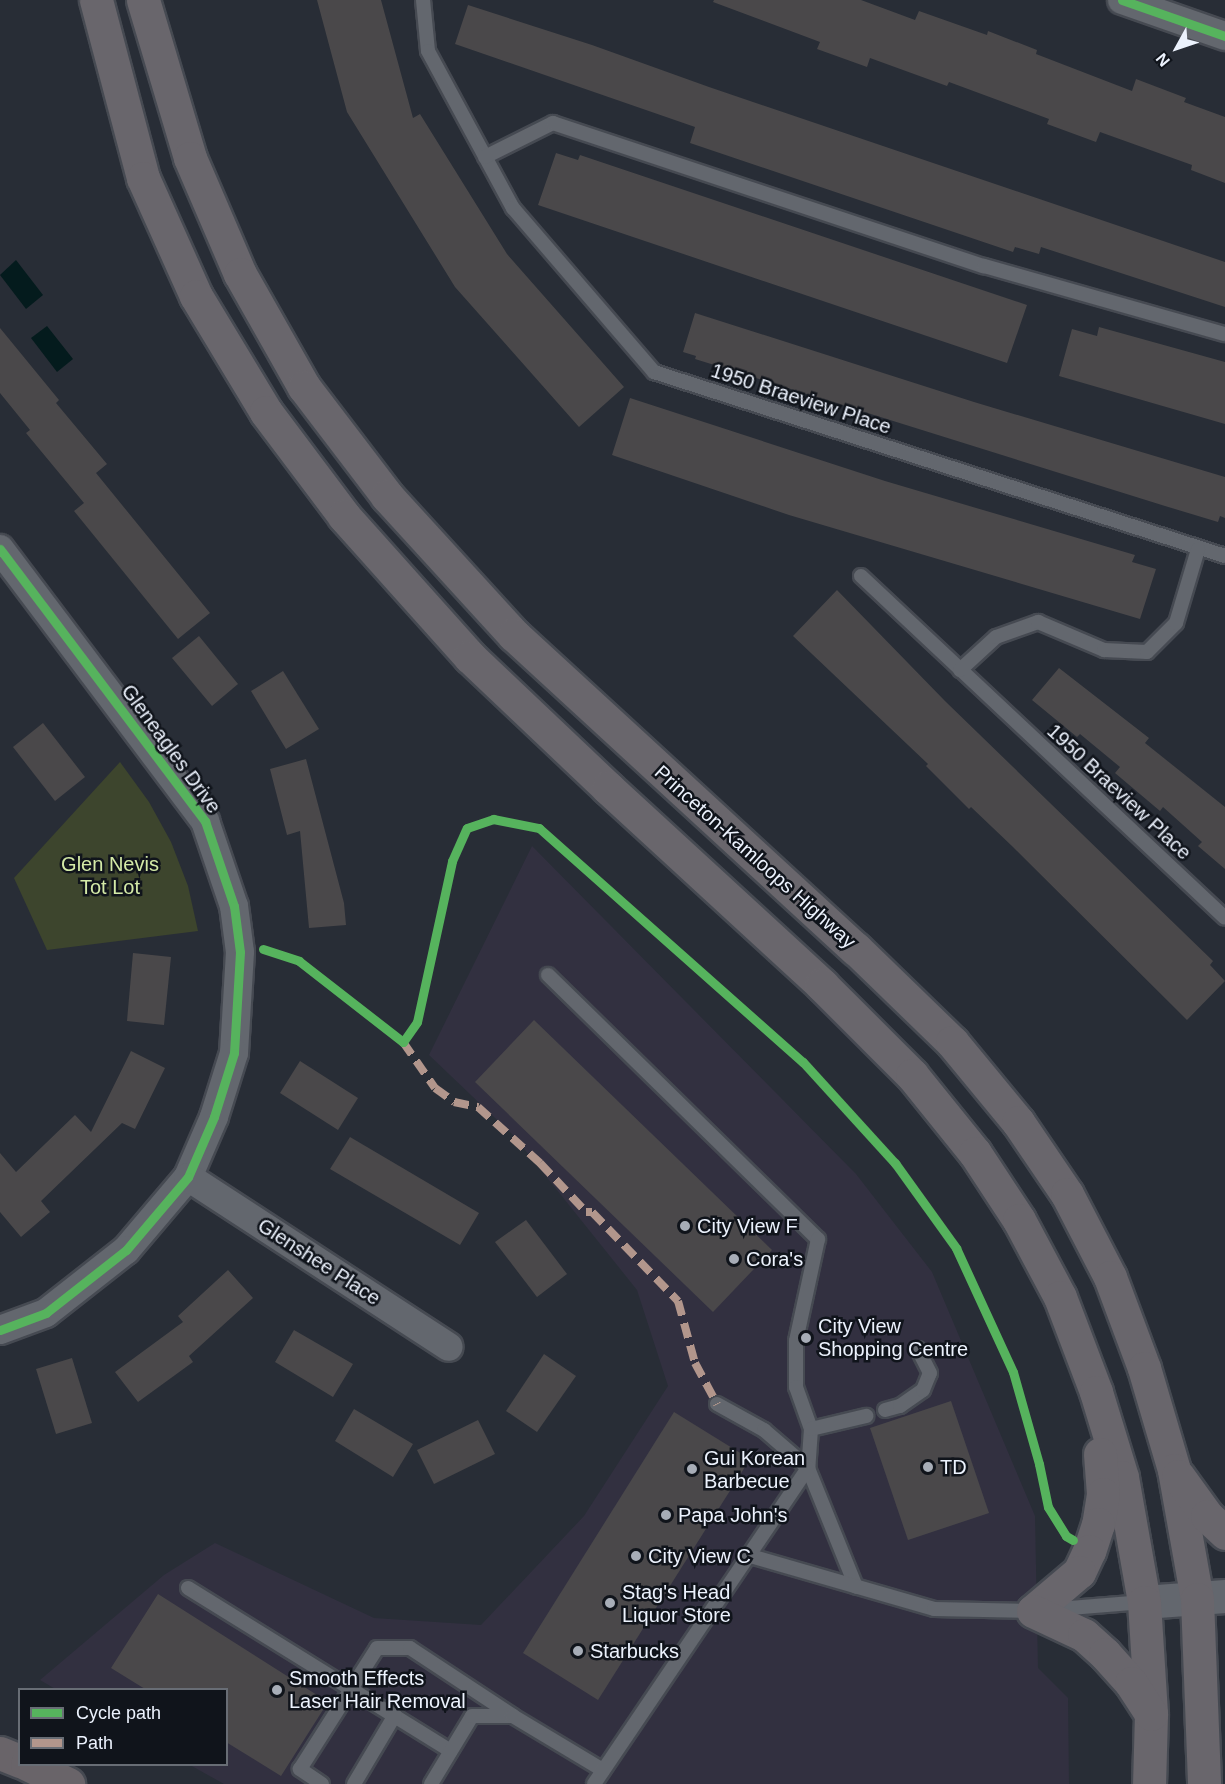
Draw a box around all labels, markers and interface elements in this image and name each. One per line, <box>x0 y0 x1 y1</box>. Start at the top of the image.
north arrow <box>1147 18 1207 78</box>
text: N <box>1153 50 1173 70</box>
street label: 1950 Braeview Place <box>708 359 894 439</box>
street label: Gleneagles Drive <box>116 680 226 818</box>
street label: 1950 Braeview Place <box>1042 719 1196 865</box>
street label: Princeton-Kamloops Highway <box>649 760 861 954</box>
park label: Glen Nevis Tot Lot <box>61 852 159 899</box>
street label: Glenshee Place <box>253 1213 385 1311</box>
place label: City View F <box>697 1214 798 1238</box>
marker: City View F <box>678 1219 692 1233</box>
place label: Cora's <box>746 1247 803 1271</box>
marker: Cora's <box>727 1252 741 1266</box>
place label: City View Shopping Centre <box>818 1314 968 1361</box>
marker: City View Shopping Centre <box>799 1331 813 1345</box>
place label: Gui Korean Barbecue <box>704 1446 805 1493</box>
place label: TD <box>940 1455 967 1479</box>
marker: TD <box>921 1460 935 1474</box>
marker: Gui Korean Barbecue <box>685 1462 699 1476</box>
place label: Papa John's <box>678 1503 787 1527</box>
marker: Papa John's <box>659 1508 673 1522</box>
place label: City View C <box>648 1544 751 1568</box>
marker: City View C <box>629 1549 643 1563</box>
place label: Stag's Head Liquor Store <box>622 1580 731 1627</box>
marker: Stag's Head Liquor Store <box>603 1596 617 1610</box>
place label: Starbucks <box>590 1639 679 1663</box>
marker: Starbucks <box>571 1644 585 1658</box>
place label: Smooth Effects Laser Hair Removal <box>289 1666 466 1713</box>
marker: Smooth Effects Laser Hair Removal <box>270 1683 284 1697</box>
legend <box>18 1688 228 1766</box>
text: Cycle path <box>76 1703 161 1723</box>
text: Path <box>76 1733 113 1753</box>

